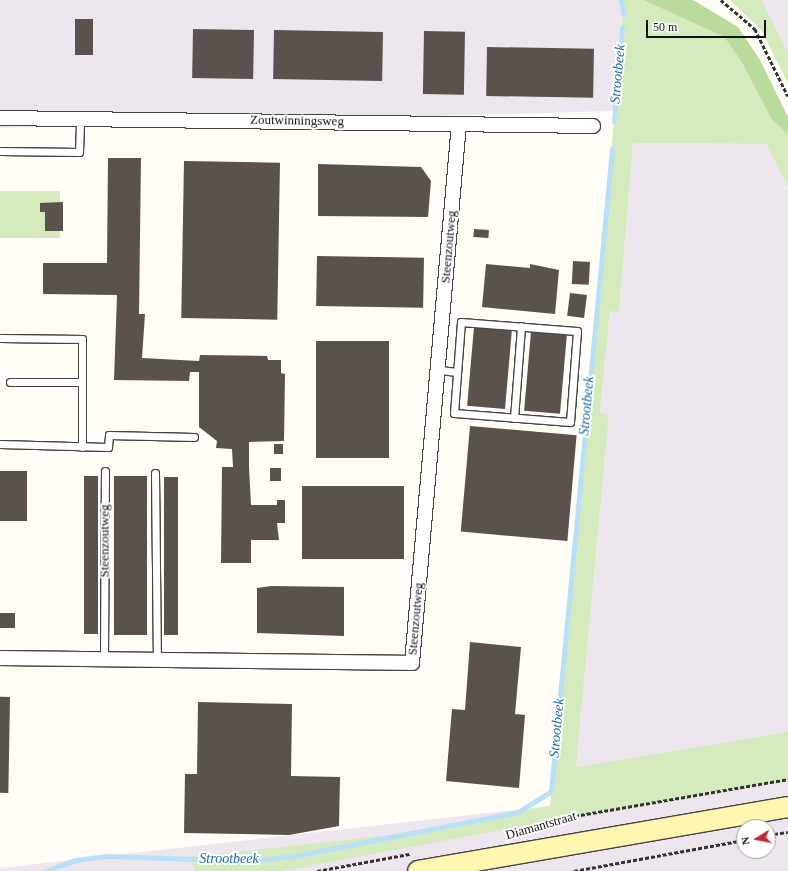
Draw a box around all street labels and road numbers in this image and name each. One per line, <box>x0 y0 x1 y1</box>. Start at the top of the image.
street label: Zoutwinningsweg <box>250 112 344 130</box>
street label: Steenzoutweg <box>438 210 460 284</box>
street label: Steenzoutweg <box>97 505 113 577</box>
street label: Steenzoutweg <box>405 582 427 656</box>
street label: Diamantstraat <box>504 808 578 844</box>

